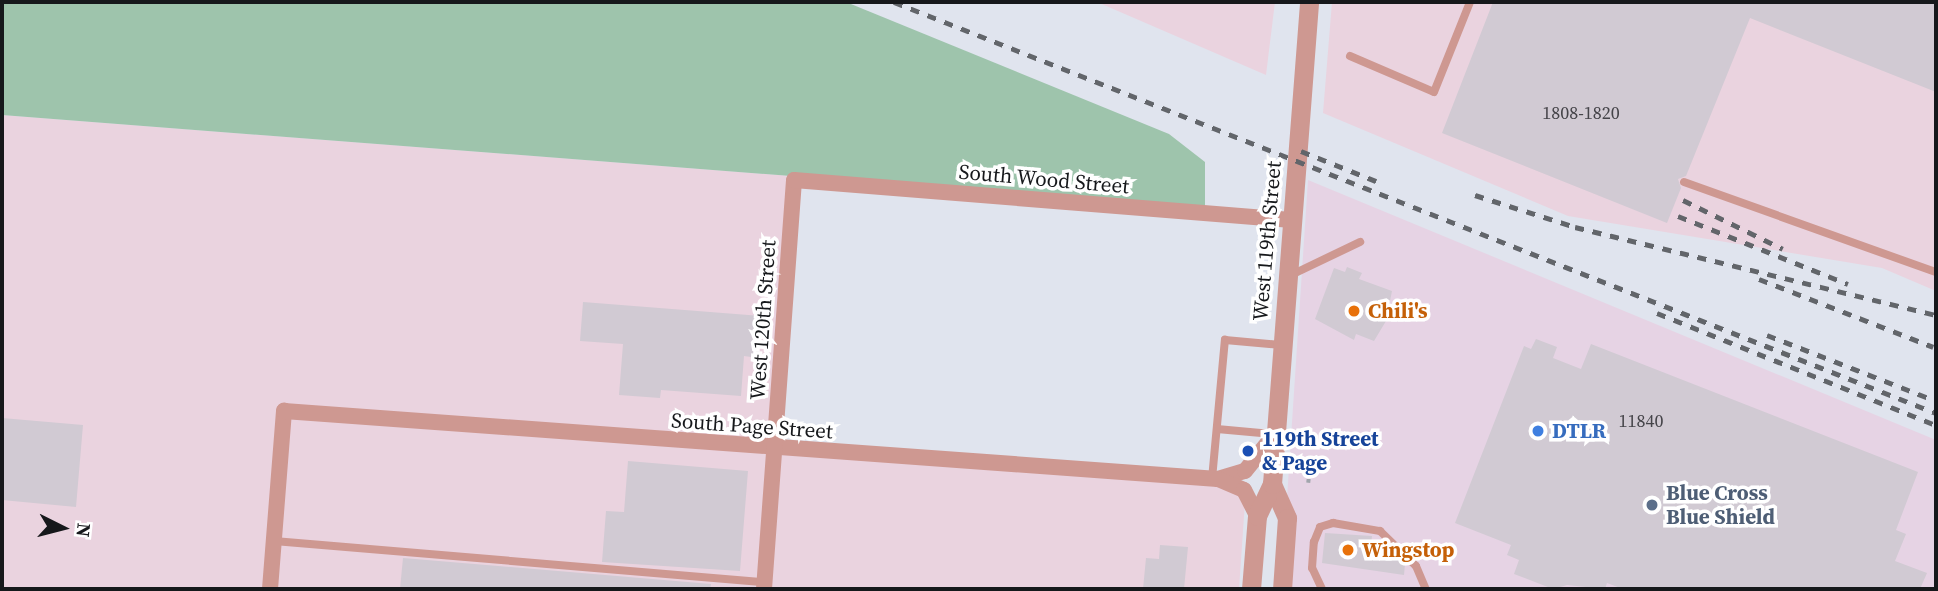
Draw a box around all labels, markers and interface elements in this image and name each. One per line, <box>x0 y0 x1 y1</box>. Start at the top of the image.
house number: 1808-1820 <box>1542 102 1620 124</box>
street label: South Wood Street <box>957 159 1131 199</box>
street label: West 119th Street <box>1247 160 1287 322</box>
street label: West 120th Street <box>745 239 781 401</box>
place label: Chili's <box>1368 298 1428 324</box>
marker: Chili's <box>1346 303 1362 319</box>
street label: South Page Street <box>670 408 834 444</box>
house number: 11840 <box>1619 410 1663 432</box>
place label: DTLR <box>1552 418 1606 444</box>
marker: DTLR <box>1530 423 1546 439</box>
place label: 119th Street & Page <box>1262 426 1379 476</box>
marker: 119th Street & Page <box>1240 443 1256 459</box>
place label: Blue Cross Blue Shield <box>1666 480 1775 530</box>
north arrow <box>28 493 98 563</box>
marker: Blue Cross Blue Shield <box>1644 497 1660 513</box>
text: N <box>70 522 98 538</box>
place label: Wingstop <box>1362 537 1454 563</box>
marker: Wingstop <box>1340 542 1356 558</box>

